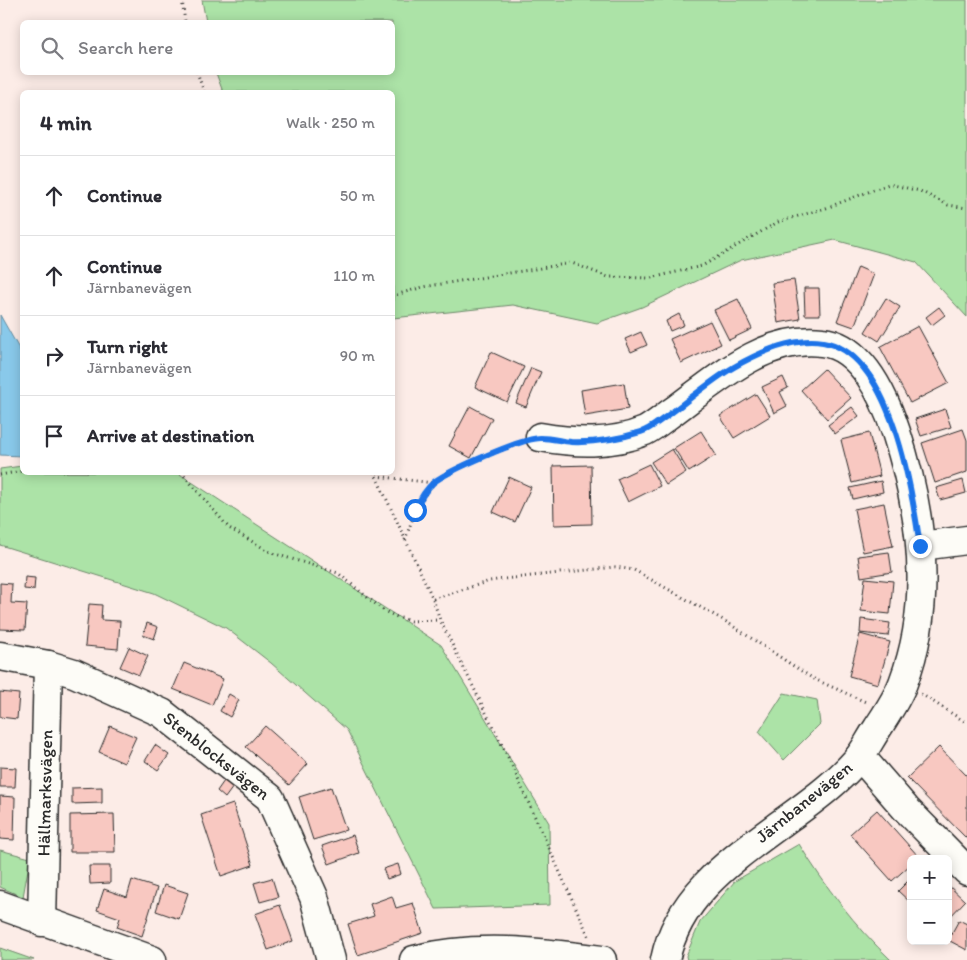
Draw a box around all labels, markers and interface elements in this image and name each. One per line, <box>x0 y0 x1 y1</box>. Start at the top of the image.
search box <box>20 20 395 75</box>
icon: search <box>38 34 66 62</box>
text: Search here <box>78 36 173 59</box>
text: 4 min <box>40 110 92 135</box>
text: Walk · 250 m <box>286 113 375 132</box>
icon: ahead <box>40 182 68 210</box>
text: Continue <box>87 184 162 207</box>
text: 50 m <box>340 186 375 205</box>
text: Continue <box>87 255 162 278</box>
icon: ahead <box>40 262 68 290</box>
text: 110 m <box>333 266 375 285</box>
text: Järnbanevägen <box>87 278 192 297</box>
text: Turn right <box>87 335 168 358</box>
icon: right <box>40 342 68 370</box>
text: 90 m <box>340 346 375 365</box>
text: Järnbanevägen <box>87 358 192 377</box>
icon: arrive <box>40 422 68 450</box>
text: Arrive at destination <box>87 424 254 447</box>
route start <box>404 499 427 522</box>
route end <box>909 535 932 558</box>
street label: Stenblocksvägen <box>159 707 274 805</box>
street label: Hällmarksvägen <box>33 729 57 857</box>
street label: Järnbanevägen <box>751 756 857 848</box>
map controls <box>907 855 952 945</box>
button: + <box>907 855 952 900</box>
button: − <box>907 900 952 945</box>

